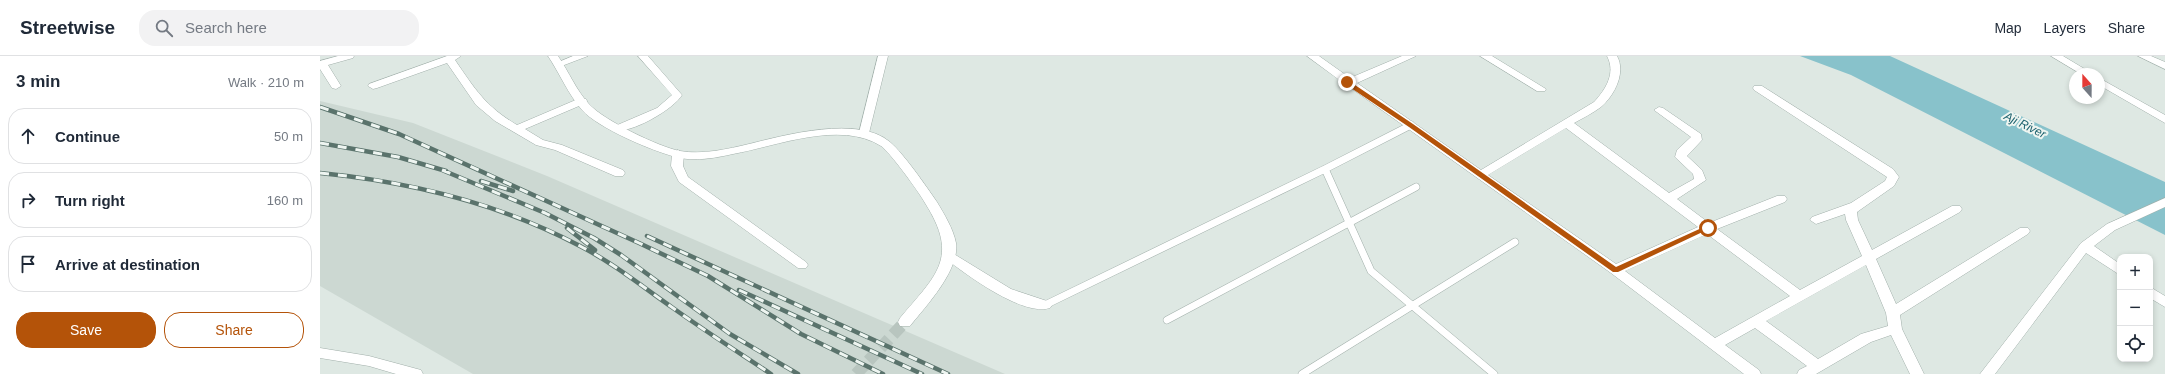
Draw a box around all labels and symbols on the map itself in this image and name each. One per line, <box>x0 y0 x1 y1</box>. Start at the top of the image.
north arrow <box>2069 68 2105 104</box>
route end <box>1338 73 1356 91</box>
water label: Aji River <box>2001 108 2049 142</box>
route start <box>1699 219 1717 237</box>

